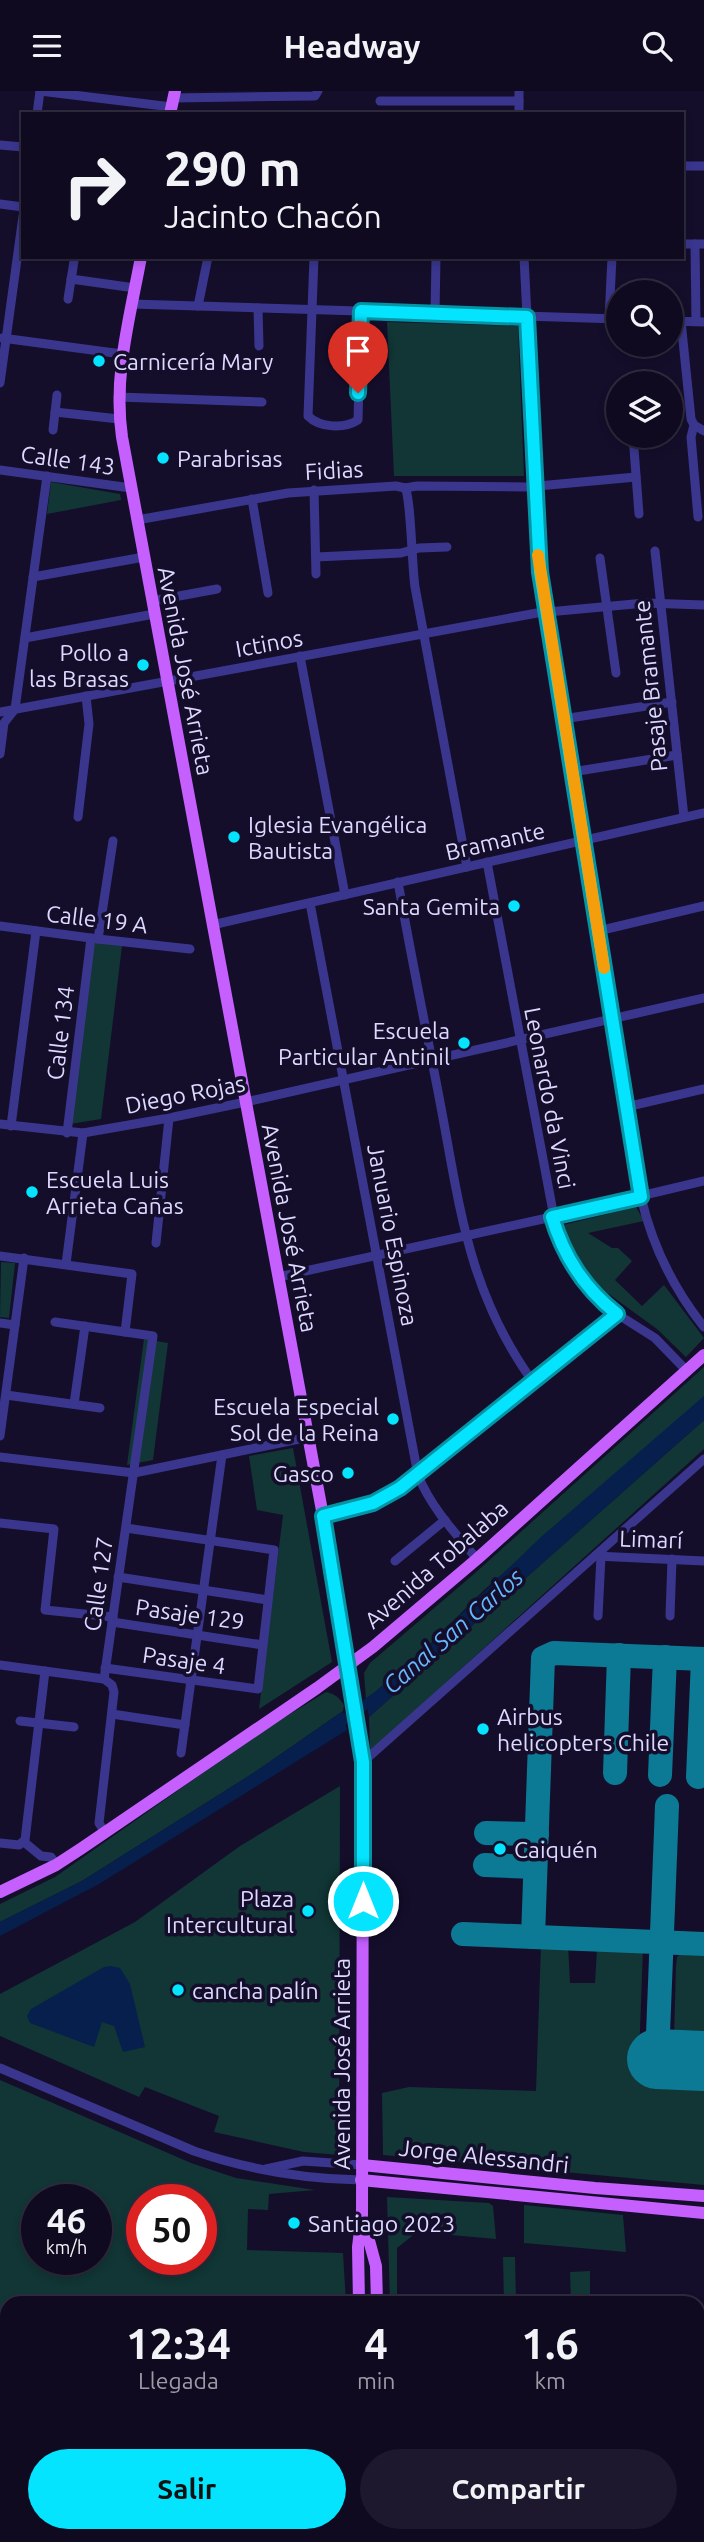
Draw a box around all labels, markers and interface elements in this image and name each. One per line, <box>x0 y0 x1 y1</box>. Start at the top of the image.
icon: menu <box>28 27 66 65</box>
icon: search <box>638 27 676 65</box>
text: Headway <box>283 28 421 64</box>
icon: right <box>49 140 140 231</box>
text: 290 m <box>164 140 301 195</box>
text: Jacinto Chacón <box>164 198 382 234</box>
map controls <box>606 280 683 448</box>
button: search <box>606 280 683 357</box>
pin <box>328 321 388 393</box>
icon: arrive <box>339 332 377 370</box>
place label: Carnicería Mary <box>113 349 273 374</box>
marker: Carnicería Mary <box>91 353 107 369</box>
button: layers <box>606 371 683 448</box>
street label: Calle 143 <box>19 441 117 479</box>
place label: Parabrisas <box>177 446 282 471</box>
marker: Parabrisas <box>155 450 171 466</box>
street label: Fidias <box>304 456 364 484</box>
street label: Avenida José Arrieta <box>154 565 218 777</box>
street label: Pasaje Bramante <box>629 599 671 773</box>
street label: Ictinos <box>233 625 305 661</box>
place label: Pollo a las Brasas <box>29 640 129 691</box>
marker: Pollo a las Brasas <box>135 657 151 673</box>
place label: Iglesia Evangélica Bautista <box>248 812 427 863</box>
street label: Bramante <box>443 817 547 865</box>
marker: Iglesia Evangélica Bautista <box>226 829 242 845</box>
place label: Santa Gemita <box>363 894 500 919</box>
marker: Santa Gemita <box>506 898 522 914</box>
street label: Calle 19 A <box>45 900 149 938</box>
street label: Calle 134 <box>42 984 78 1082</box>
street label: Leonardo da Vinci <box>520 1005 580 1191</box>
place label: Escuela Particular Antinil <box>278 1018 450 1069</box>
marker: Escuela Particular Antinil <box>456 1035 472 1051</box>
street label: Diego Rojas <box>123 1070 247 1118</box>
street label: Avenida José Arrieta <box>258 1122 322 1334</box>
street label: Januario Espinoza <box>363 1142 423 1328</box>
place label: Escuela Luis Arrieta Cañas <box>46 1167 184 1218</box>
marker: Escuela Luis Arrieta Cañas <box>24 1184 40 1200</box>
place label: Escuela Especial Sol de la Reina <box>213 1394 379 1445</box>
marker: Escuela Especial Sol de la Reina <box>385 1411 401 1427</box>
place label: Gasco <box>273 1461 334 1486</box>
marker: Gasco <box>340 1465 356 1481</box>
street label: Avenida Tobalaba <box>359 1495 513 1633</box>
street label: Limarí <box>619 1525 683 1553</box>
street label: Calle 127 <box>79 1535 117 1633</box>
water label: Canal San Carlos <box>378 1563 528 1699</box>
street label: Pasaje 129 <box>134 1594 246 1634</box>
street label: Pasaje 4 <box>141 1642 227 1678</box>
place label: Airbus helicopters Chile <box>497 1704 669 1755</box>
marker: Airbus helicopters Chile <box>475 1721 491 1737</box>
place label: Caiquén <box>514 1837 598 1862</box>
marker: Caiquén <box>492 1841 508 1857</box>
position arrow <box>326 1864 400 1938</box>
place label: Plaza Intercultural <box>166 1886 294 1937</box>
marker: Plaza Intercultural <box>300 1903 316 1919</box>
street label: Avenida José Arrieta <box>329 1958 354 2170</box>
place label: cancha palín <box>192 1978 319 2003</box>
marker: cancha palín <box>170 1982 186 1998</box>
street label: Jorge Alessandri <box>398 2135 570 2177</box>
speed limit sign: 50 <box>126 2184 217 2275</box>
text: 46 <box>47 2200 86 2240</box>
place label: Santiago 2023 <box>308 2211 455 2236</box>
marker: Santiago 2023 <box>286 2215 302 2231</box>
text: km/h <box>46 2237 87 2257</box>
text: 12:34 <box>126 2320 231 2367</box>
text: 4 <box>364 2320 388 2367</box>
text: 1.6 <box>521 2320 579 2367</box>
text: Llegada <box>138 2368 219 2393</box>
text: min <box>357 2368 395 2393</box>
text: km <box>534 2368 566 2393</box>
button: Salir <box>28 2449 346 2529</box>
button: Compartir <box>360 2449 677 2529</box>

